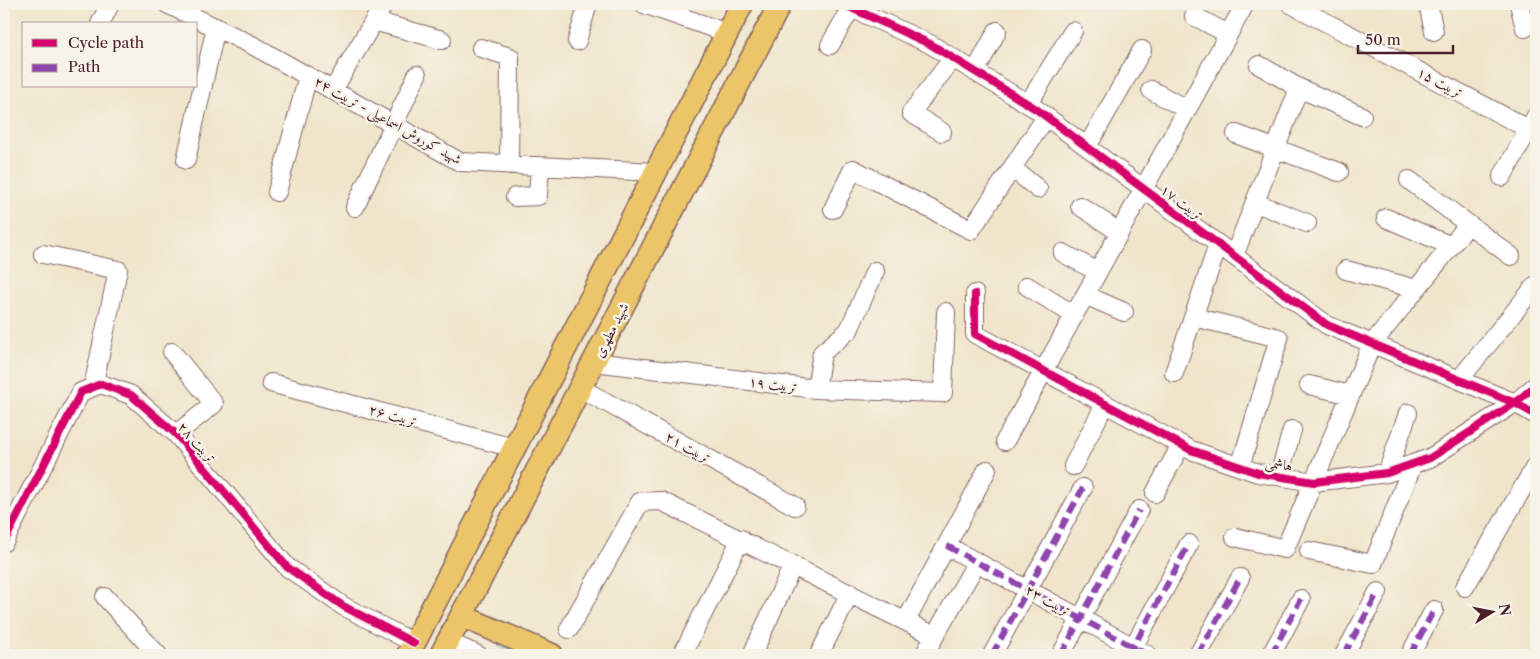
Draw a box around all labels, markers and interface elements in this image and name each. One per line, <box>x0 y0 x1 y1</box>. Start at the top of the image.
legend <box>22 22 198 88</box>
scale bar <box>1358 22 1452 54</box>
text: 50 m <box>1365 30 1401 49</box>
text: Cycle path <box>68 33 145 52</box>
text: Path <box>68 57 101 76</box>
street label: تربیت ۱۵ <box>1414 63 1466 101</box>
street label: شهید کوروش اسماعیلی - تربیت ۲۴ <box>311 72 465 169</box>
street label: تربیت ۱۷ <box>1157 180 1207 224</box>
street label: شهید مطهری <box>590 299 633 361</box>
street label: تربیت ۱۹ <box>748 372 798 396</box>
street label: تربیت ۲۶ <box>367 400 419 430</box>
street label: تربیت ۲۸ <box>174 418 220 466</box>
street label: تربیت ۲۱ <box>662 427 714 467</box>
street label: هاشمی <box>1264 453 1294 476</box>
street label: تربیت ۲۳ <box>1022 580 1074 620</box>
north arrow <box>1468 586 1518 636</box>
text: N <box>1495 602 1515 617</box>

